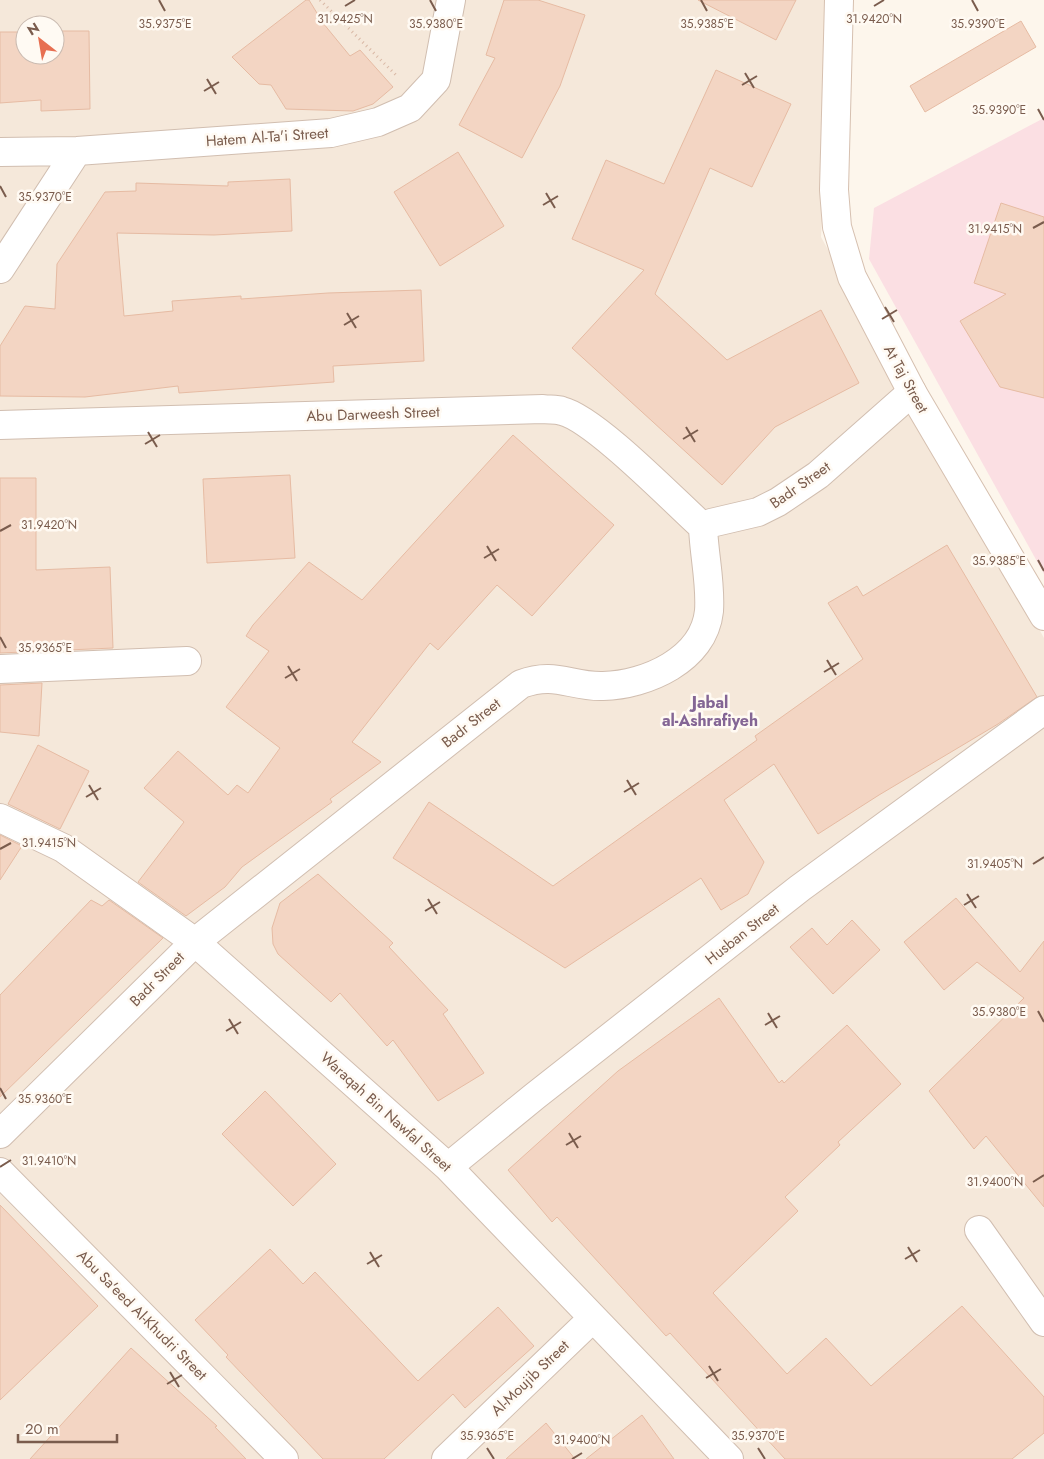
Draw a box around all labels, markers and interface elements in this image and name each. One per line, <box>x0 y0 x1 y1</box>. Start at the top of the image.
text: 31.9425°N <box>317 10 373 28</box>
text: 31.9420°N <box>846 10 902 28</box>
north arrow <box>15 15 65 65</box>
text: 35.9375°E <box>138 15 192 33</box>
text: 35.9380°E <box>409 15 463 33</box>
text: 35.9385°E <box>680 15 734 33</box>
text: 35.9390°E <box>951 15 1005 33</box>
text: N <box>23 17 43 40</box>
text: 35.9390°E <box>972 101 1026 119</box>
street label: Hatem Al-Ta'i Street <box>205 122 329 152</box>
text: 35.9370°E <box>18 188 72 206</box>
text: 31.9415°N <box>968 220 1022 238</box>
street label: At Taj Street <box>878 341 934 417</box>
street label: Abu Darweesh Street <box>306 401 440 427</box>
street label: Badr Street <box>765 456 835 514</box>
text: 31.9420°N <box>21 516 77 534</box>
text: 35.9385°E <box>972 552 1026 570</box>
text: 35.9365°E <box>18 639 72 657</box>
district label: Jabal al-Ashrafiyeh <box>662 691 758 732</box>
street label: Badr Street <box>437 693 505 753</box>
text: 31.9415°N <box>22 834 76 852</box>
text: 31.9405°N <box>967 855 1023 873</box>
street label: Husban Street <box>700 898 784 970</box>
street label: Badr Street <box>125 946 190 1011</box>
text: 35.9380°E <box>972 1003 1026 1021</box>
street label: Waraqah Bin Nawfal Street <box>316 1047 457 1177</box>
text: 35.9360°E <box>18 1090 72 1108</box>
text: 31.9410°N <box>22 1152 76 1170</box>
text: 31.9400°N <box>967 1173 1023 1191</box>
street label: Abu Sa'eed Al-Khudri Street <box>72 1245 212 1385</box>
street label: Al-Moujib Street <box>486 1335 574 1421</box>
scale bar <box>18 1412 116 1444</box>
text: 20 m <box>25 1418 59 1440</box>
text: 35.9365°E <box>460 1427 514 1445</box>
text: 35.9370°E <box>731 1427 785 1445</box>
text: 31.9400°N <box>554 1431 610 1449</box>

